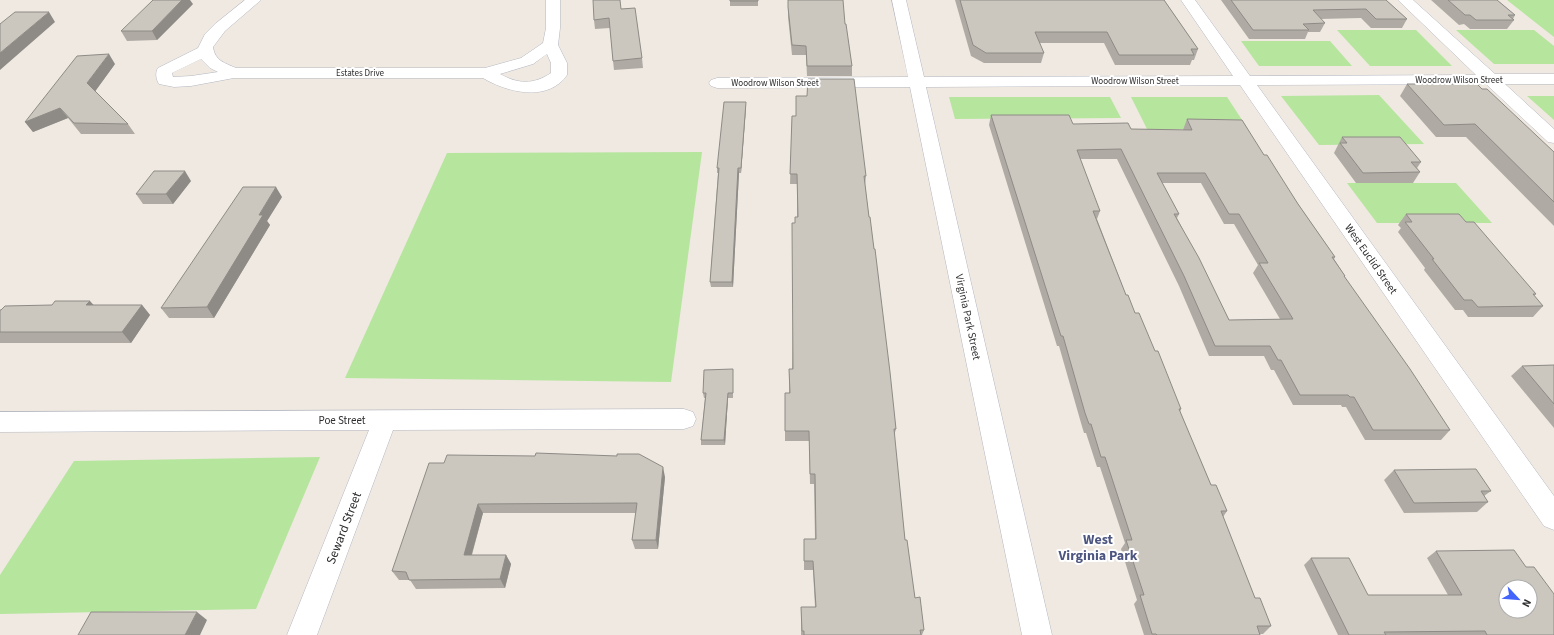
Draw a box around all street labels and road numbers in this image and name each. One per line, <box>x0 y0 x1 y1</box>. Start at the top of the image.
street label: Estates Drive <box>336 67 385 80</box>
street label: Woodrow Wilson Street <box>1415 74 1503 87</box>
street label: Woodrow Wilson Street <box>1091 75 1179 88</box>
street label: Woodrow Wilson Street <box>731 77 819 90</box>
street label: West Euclid Street <box>1341 221 1401 297</box>
street label: Virginia Park Street <box>952 273 984 361</box>
street label: Poe Street <box>318 413 366 428</box>
street label: Seward Street <box>322 489 366 567</box>

